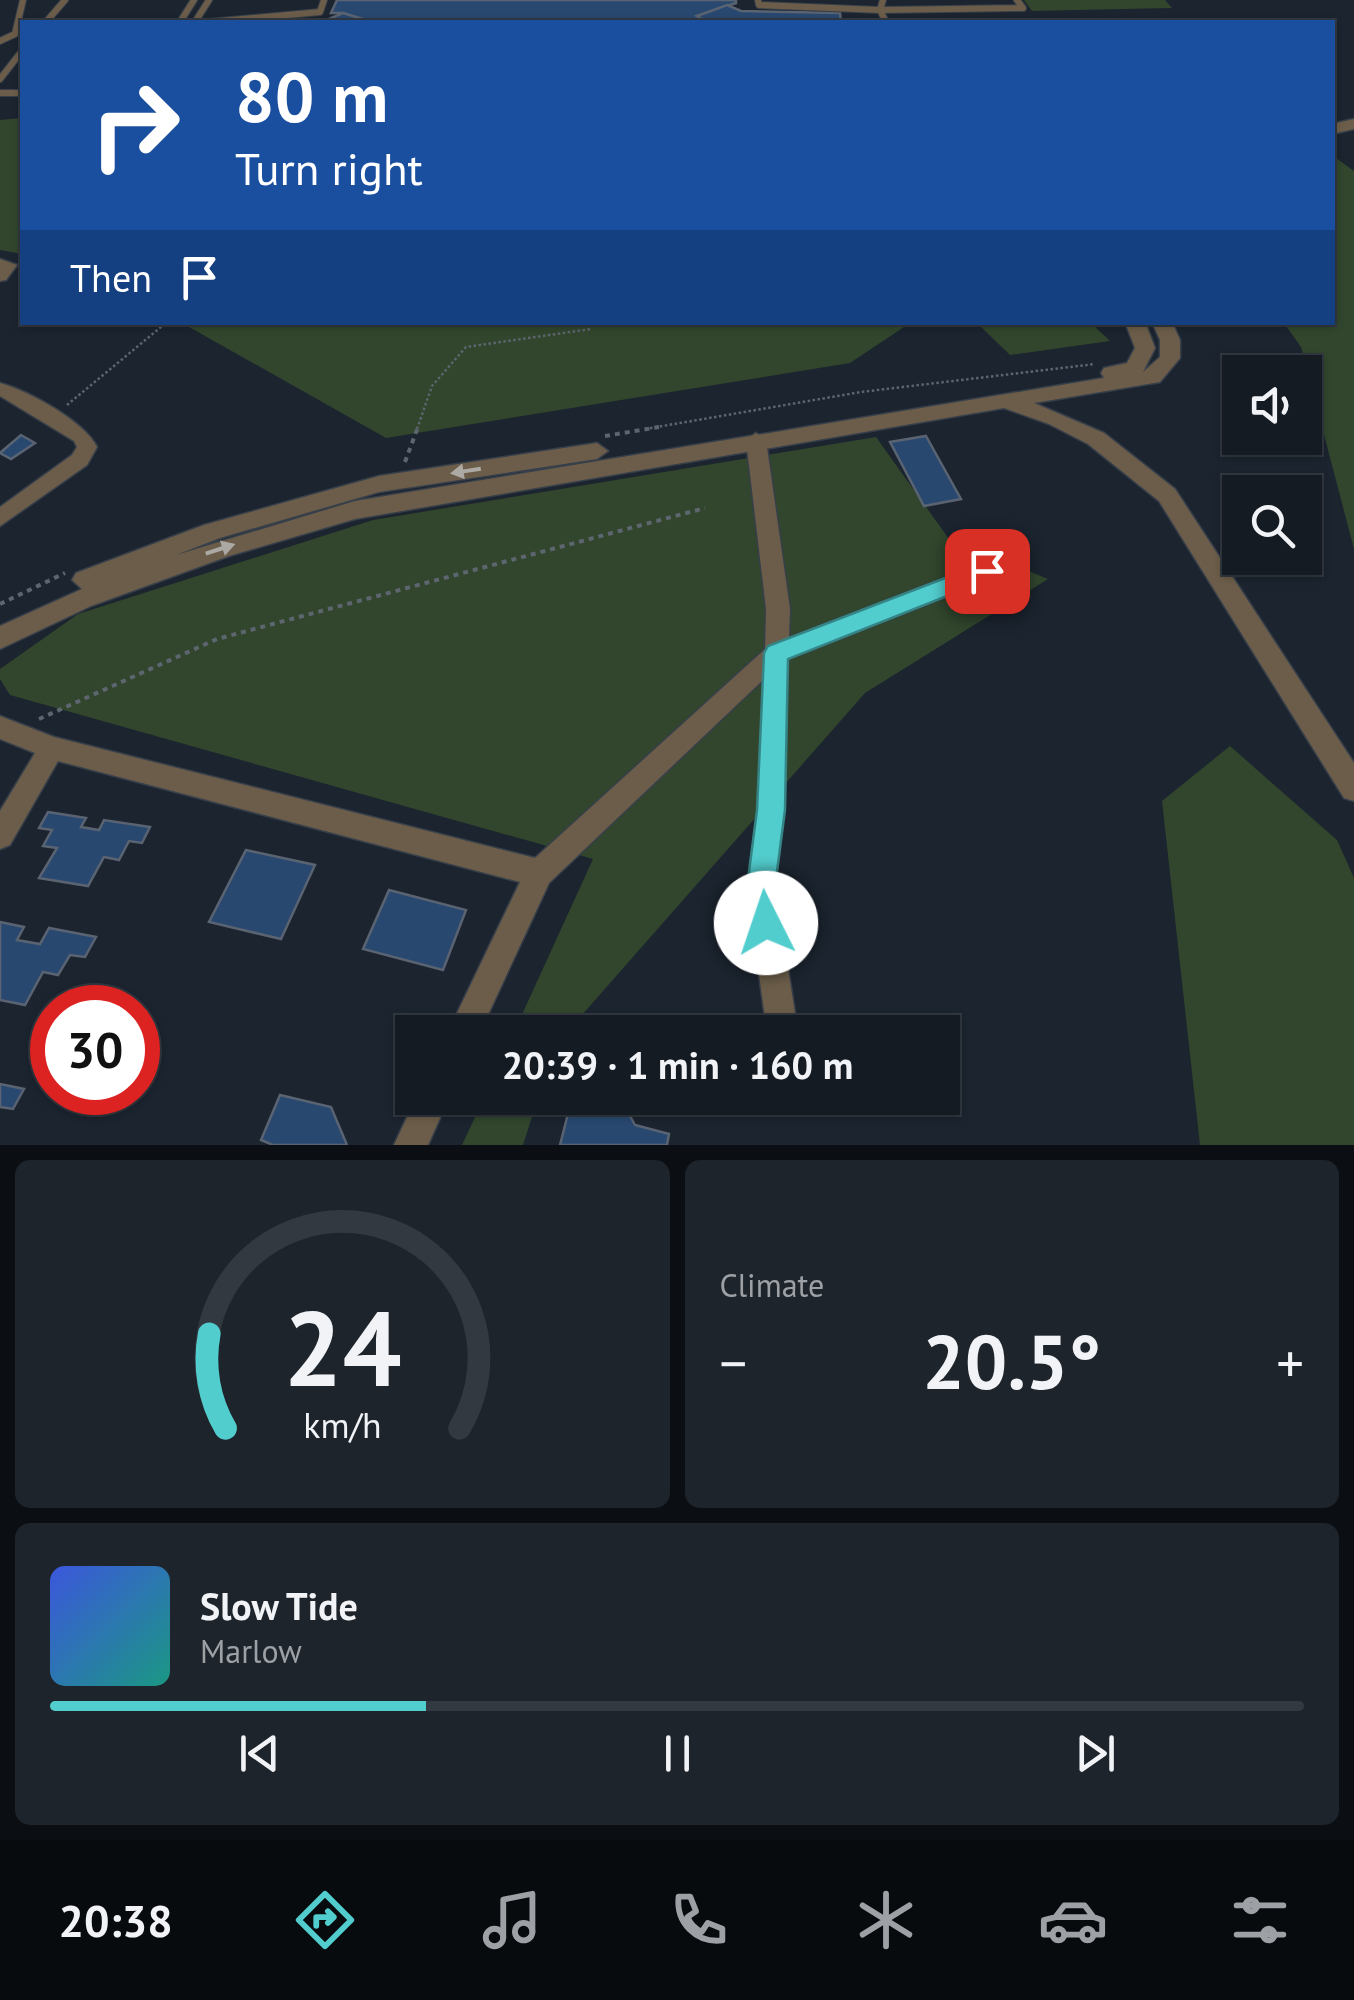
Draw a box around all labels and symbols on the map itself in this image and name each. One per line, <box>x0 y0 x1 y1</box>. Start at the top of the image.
one-way arrow <box>449 464 481 479</box>
pin <box>945 529 1030 614</box>
one-way arrow <box>206 541 236 556</box>
position arrow <box>714 871 818 975</box>
speed limit sign: 30 <box>30 985 160 1115</box>

